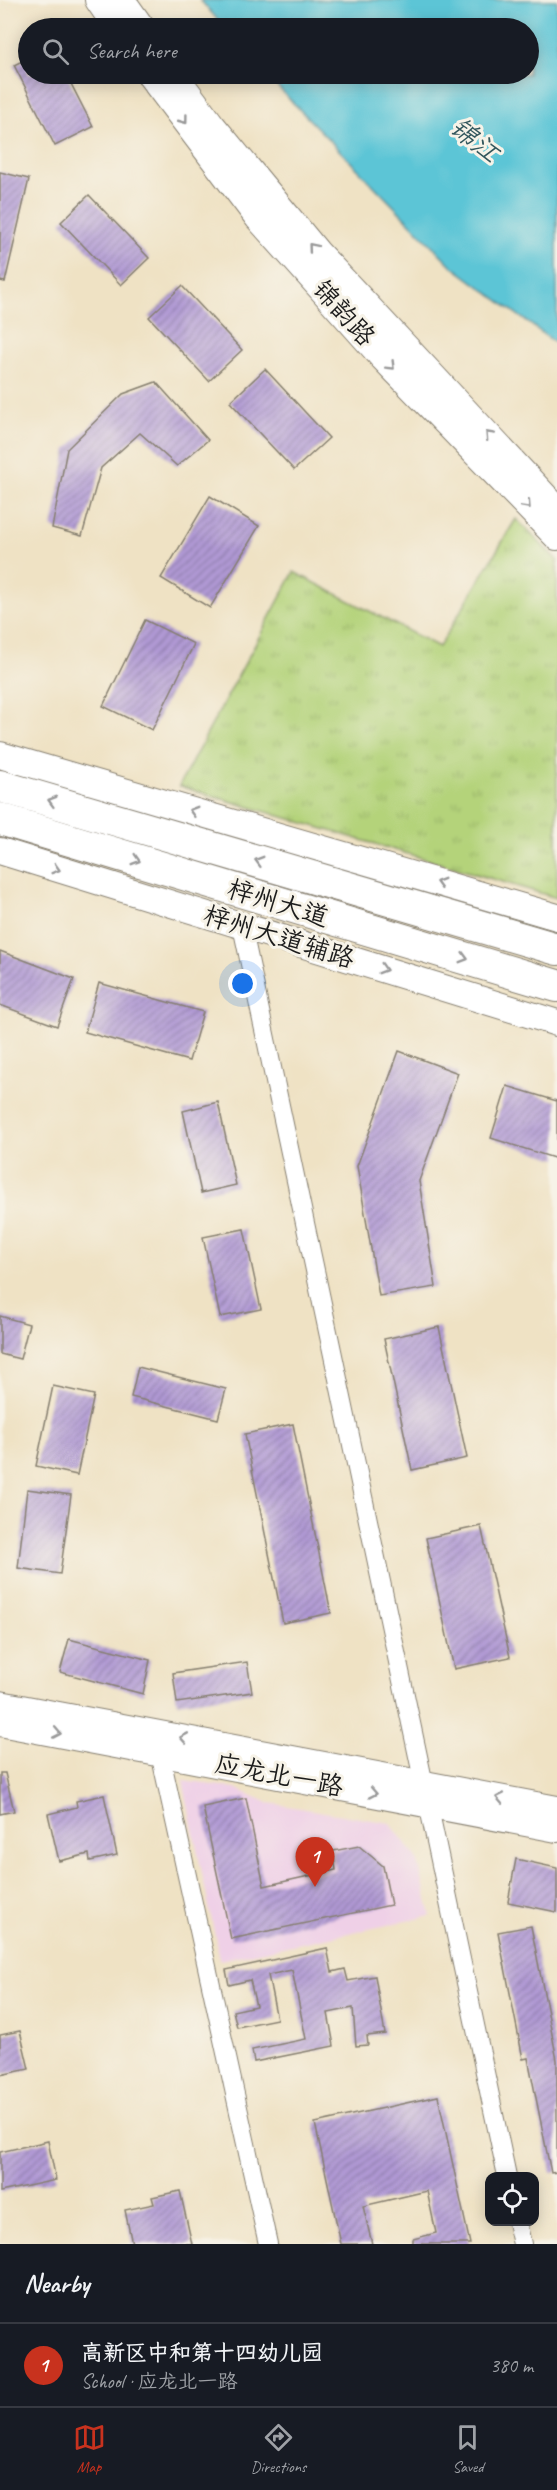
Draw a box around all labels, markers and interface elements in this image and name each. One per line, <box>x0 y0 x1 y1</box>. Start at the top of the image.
search box <box>18 18 539 84</box>
icon: search <box>39 35 72 68</box>
text: Search here <box>87 37 177 65</box>
water label: 锦江 <box>443 110 507 171</box>
one-way arrow <box>177 114 188 125</box>
one-way arrow <box>309 243 320 254</box>
street label: 锦韵路 <box>306 273 382 353</box>
one-way arrow <box>384 359 395 369</box>
one-way arrow <box>485 431 496 442</box>
one-way arrow <box>520 498 531 509</box>
one-way arrow <box>47 796 58 808</box>
one-way arrow <box>188 806 199 818</box>
one-way arrow <box>130 853 141 865</box>
one-way arrow <box>254 856 265 868</box>
one-way arrow <box>50 861 61 874</box>
street label: 梓州大道 <box>223 872 333 934</box>
one-way arrow <box>435 878 446 890</box>
street label: 梓州大道辅路 <box>200 898 358 976</box>
one-way arrow <box>458 951 469 963</box>
one-way arrow <box>377 962 388 974</box>
your location <box>228 969 257 998</box>
one-way arrow <box>53 1727 62 1739</box>
one-way arrow <box>179 1732 189 1745</box>
street label: 应龙北一路 <box>212 1746 346 1804</box>
one-way arrow <box>368 1786 378 1799</box>
one-way arrow <box>495 1792 505 1805</box>
pin: 1 <box>296 1838 334 1887</box>
map controls <box>485 2172 539 2226</box>
button: locate <box>485 2172 539 2226</box>
text: Nearby <box>24 2267 89 2300</box>
text: 高新区中和第十四幼儿园 <box>81 2339 323 2367</box>
text: 1 <box>39 2353 48 2378</box>
text: 380 m <box>490 2353 533 2378</box>
text: School · 应龙北一路 <box>81 2369 237 2394</box>
tab: Map <box>73 2421 106 2477</box>
tab: Directions <box>251 2421 306 2477</box>
tab: Saved <box>451 2421 484 2477</box>

